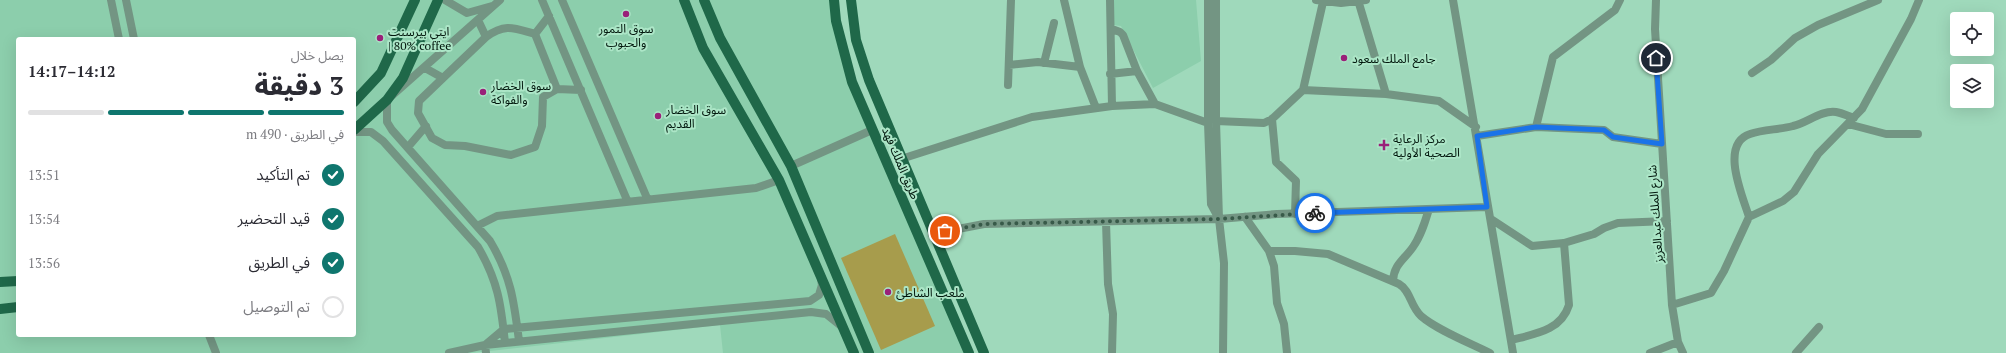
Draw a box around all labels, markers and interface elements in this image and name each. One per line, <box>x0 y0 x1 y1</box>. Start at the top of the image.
marker: سوق التمور والحبوب <box>621 9 631 19</box>
map controls <box>1950 12 1994 108</box>
button: locate <box>1950 12 1994 56</box>
place label: سوق التمور والحبوب <box>598 21 653 50</box>
place label: ايتي بيرسنت | 80% coffee <box>388 24 451 53</box>
marker: ايتي بيرسنت | 80% coffee <box>375 33 385 43</box>
pin <box>1639 41 1673 75</box>
text: يصل خلال <box>291 46 344 64</box>
icon: home <box>1645 47 1667 69</box>
place label: جامع الملك سعود <box>1352 51 1436 68</box>
marker: جامع الملك سعود <box>1339 53 1349 63</box>
text: 14:12–14:17 <box>28 61 115 81</box>
button: layers <box>1950 64 1994 108</box>
text: 3 دقيقة <box>254 68 344 102</box>
place label: سوق الخضار والفواكة <box>490 78 551 107</box>
marker: سوق الخضار والفواكة <box>478 87 488 97</box>
place label: سوق الخضار القديم <box>665 102 726 133</box>
marker: سوق الخضار القديم <box>653 111 663 121</box>
text: في الطريق · 490 m <box>246 125 344 143</box>
street label: طريق الملك فهد <box>878 125 923 202</box>
place label: مركز الرعاية الصحية الأولية <box>1393 131 1460 160</box>
marker: مركز الرعاية الصحية الأولية <box>1378 139 1390 151</box>
text: تم التأكيد <box>256 164 310 184</box>
icon: check <box>322 164 344 186</box>
street label: شارع الملك عبدالعزيز <box>1644 164 1668 265</box>
text: 13:51 <box>28 166 60 184</box>
courier <box>1295 193 1335 233</box>
icon: bike <box>1304 202 1326 224</box>
text: قيد التحضير <box>238 208 310 228</box>
icon: check <box>322 208 344 230</box>
text: 13:54 <box>28 210 60 228</box>
pin <box>928 214 962 248</box>
icon: bag <box>934 220 956 242</box>
text: في الطريق <box>248 252 310 272</box>
icon: check <box>322 252 344 274</box>
text: 13:56 <box>28 254 60 272</box>
place label: ملعب الشاطئ <box>896 285 965 300</box>
marker: ملعب الشاطئ <box>883 287 893 297</box>
text: تم التوصيل <box>243 296 310 316</box>

